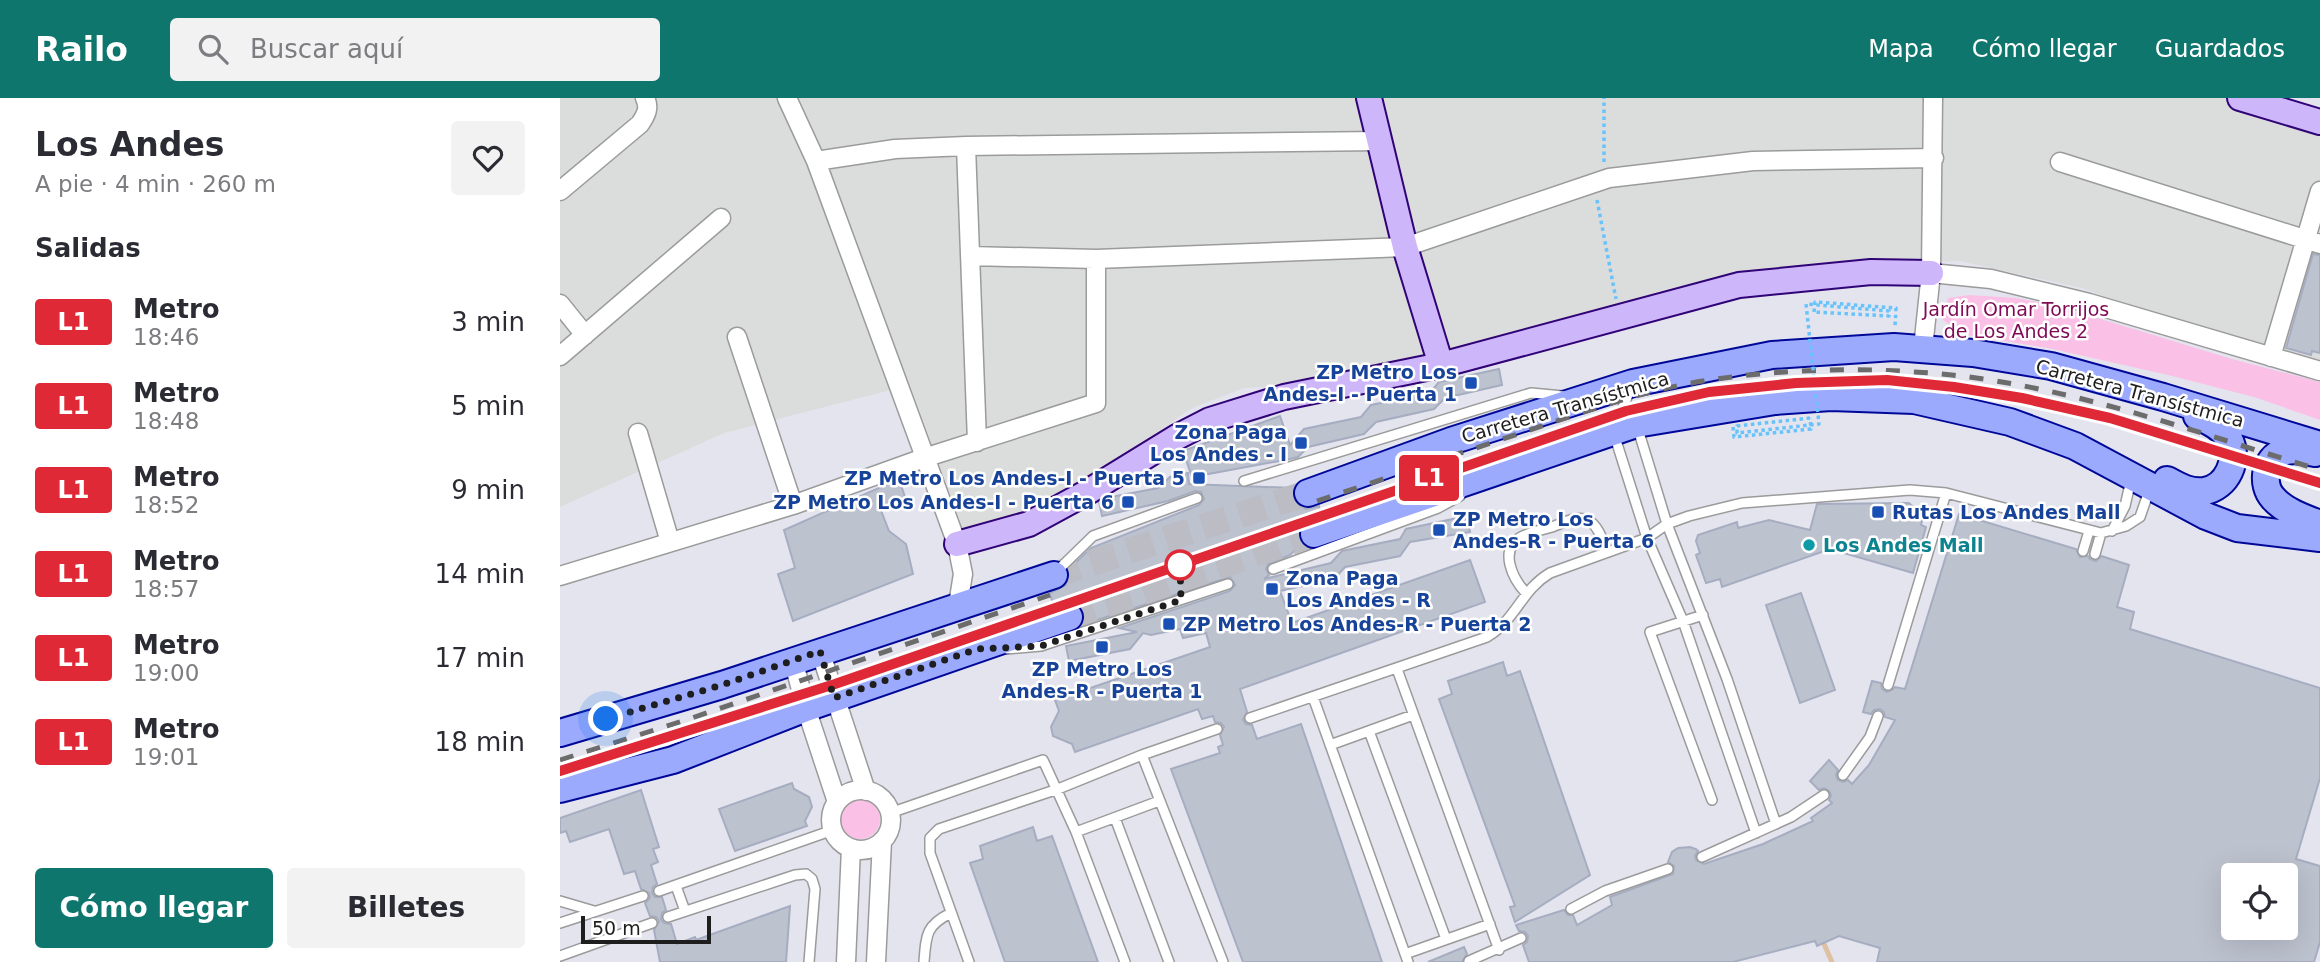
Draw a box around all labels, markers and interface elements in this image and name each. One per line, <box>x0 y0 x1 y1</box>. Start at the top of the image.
search box <box>170 18 660 81</box>
text: Railo <box>35 30 128 69</box>
icon: search <box>194 30 232 68</box>
text: Buscar aquí <box>250 34 403 64</box>
text: Mapa <box>1868 35 1934 63</box>
text: Cómo llegar <box>1972 35 2117 63</box>
text: Guardados <box>2155 35 2285 63</box>
button: heart <box>451 121 525 195</box>
text: Los Andes <box>35 125 225 164</box>
text: A pie · 4 min · 260 m <box>35 171 276 197</box>
text: Salidas <box>35 233 141 263</box>
text: Metro <box>133 294 220 324</box>
park label: Jardín Omar Torrijos de Los Andes 2 <box>1922 298 2109 342</box>
text: 3 min <box>451 307 525 337</box>
text: L1 <box>58 308 90 336</box>
text: 18:46 <box>133 324 199 350</box>
street label: Carretera Transístmica <box>2033 355 2247 431</box>
place label: ZP Metro Los Andes-I - Puerta 1 <box>1263 361 1457 405</box>
street label: Carretera Transístmica <box>1459 367 1671 447</box>
marker: ZP Metro Los Andes-I - Puerta 1 <box>1463 375 1479 391</box>
text: Metro <box>133 378 220 408</box>
text: 5 min <box>451 391 525 421</box>
text: L1 <box>58 392 90 420</box>
text: 18:48 <box>133 408 199 434</box>
place label: Zona Paga Los Andes - I <box>1150 421 1287 465</box>
marker: Zona Paga Los Andes - I <box>1293 435 1309 451</box>
line badge: L1 <box>1398 455 1460 501</box>
text: Metro <box>133 462 220 492</box>
text: L1 <box>1413 464 1445 492</box>
place label: ZP Metro Los Andes-I - Puerta 5 <box>844 467 1185 489</box>
marker: ZP Metro Los Andes-I - Puerta 5 <box>1191 470 1207 486</box>
text: 9 min <box>451 475 525 505</box>
text: L1 <box>58 476 90 504</box>
place label: ZP Metro Los Andes-I - Puerta 6 <box>773 491 1114 513</box>
text: 18:52 <box>133 492 199 518</box>
marker: ZP Metro Los Andes-I - Puerta 6 <box>1120 494 1136 510</box>
place label: Rutas Los Andes Mall <box>1892 501 2120 523</box>
marker: Rutas Los Andes Mall <box>1870 504 1886 520</box>
place label: ZP Metro Los Andes-R - Puerta 6 <box>1453 508 1654 552</box>
marker: ZP Metro Los Andes-R - Puerta 6 <box>1431 522 1447 538</box>
place label: Los Andes Mall <box>1823 534 1983 556</box>
marker: Los Andes Mall <box>1801 537 1817 553</box>
text: Metro <box>133 546 220 576</box>
unlabelled marker <box>1165 550 1195 580</box>
text: 14 min <box>435 559 525 589</box>
text: L1 <box>58 560 90 588</box>
place label: Zona Paga Los Andes - R <box>1286 567 1431 611</box>
text: 18:57 <box>133 576 199 602</box>
marker: Zona Paga Los Andes - R <box>1264 581 1280 597</box>
place label: ZP Metro Los Andes-R - Puerta 2 <box>1183 613 1531 635</box>
marker: ZP Metro Los Andes-R - Puerta 2 <box>1161 616 1177 632</box>
text: Metro <box>133 630 220 660</box>
marker: ZP Metro Los Andes-R - Puerta 1 <box>1094 639 1110 655</box>
text: 17 min <box>435 643 525 673</box>
text: L1 <box>58 644 90 672</box>
place label: ZP Metro Los Andes-R - Puerta 1 <box>1001 658 1203 702</box>
text: 19:00 <box>133 660 199 686</box>
your location <box>588 701 623 736</box>
text: Metro <box>133 714 220 744</box>
text: 18 min <box>435 727 525 757</box>
text: L1 <box>58 728 90 756</box>
text: 19:01 <box>133 744 199 770</box>
map controls <box>2221 863 2298 940</box>
button: locate <box>2221 863 2298 940</box>
button: Cómo llegar <box>35 868 273 948</box>
button: Billetes <box>287 868 525 948</box>
scale bar <box>581 913 710 945</box>
text: 50 m <box>592 917 641 939</box>

